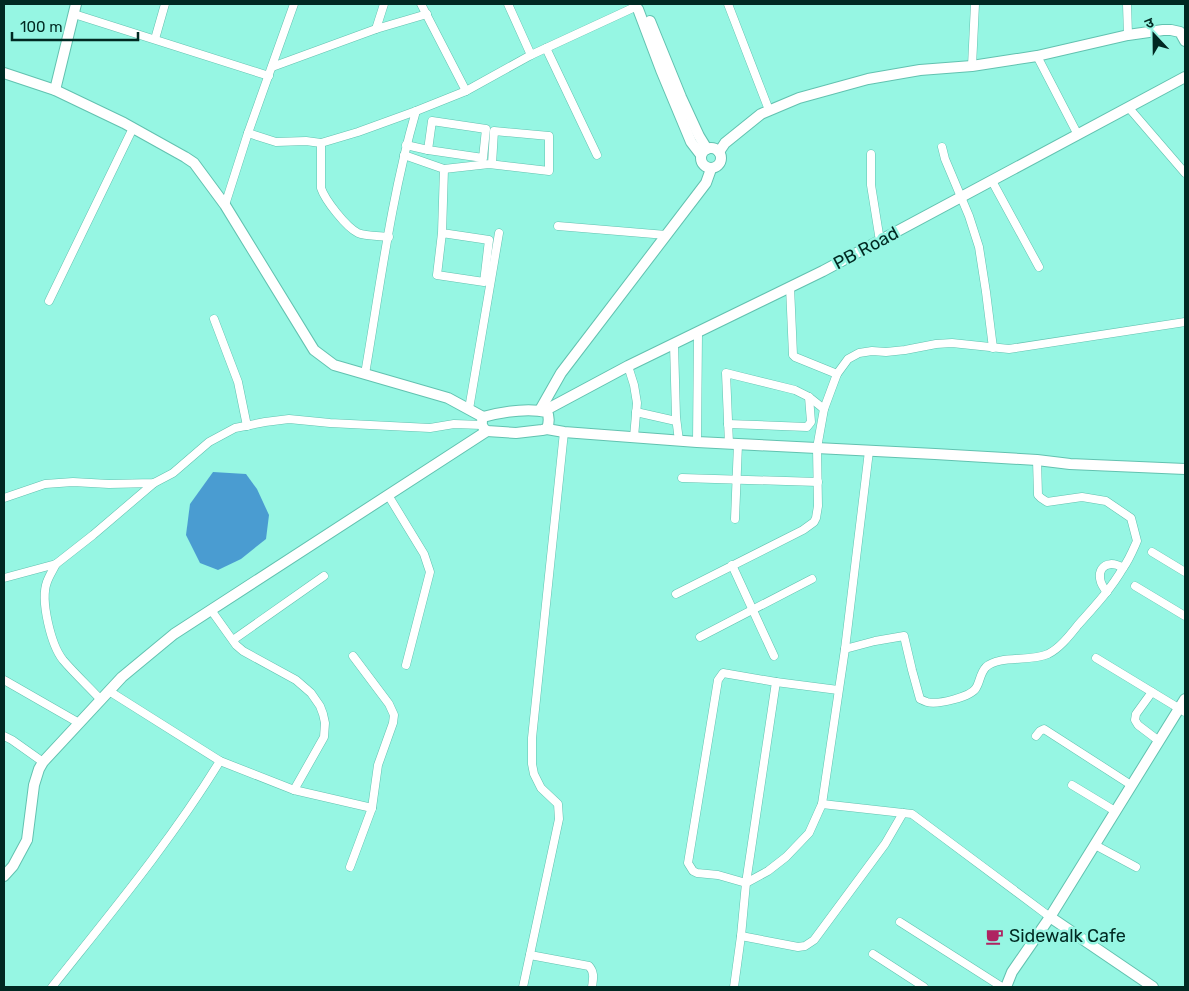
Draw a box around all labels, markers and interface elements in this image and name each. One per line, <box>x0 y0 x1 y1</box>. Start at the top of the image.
scale bar <box>12 10 139 42</box>
north arrow <box>1129 10 1179 60</box>
text: उ <box>1142 14 1157 33</box>
text: 100 m <box>20 18 62 36</box>
street label: PB Road <box>830 222 902 274</box>
place label: Sidewalk Cafe <box>1009 925 1126 947</box>
cafe icon: Sidewalk Cafe <box>985 926 1005 946</box>

